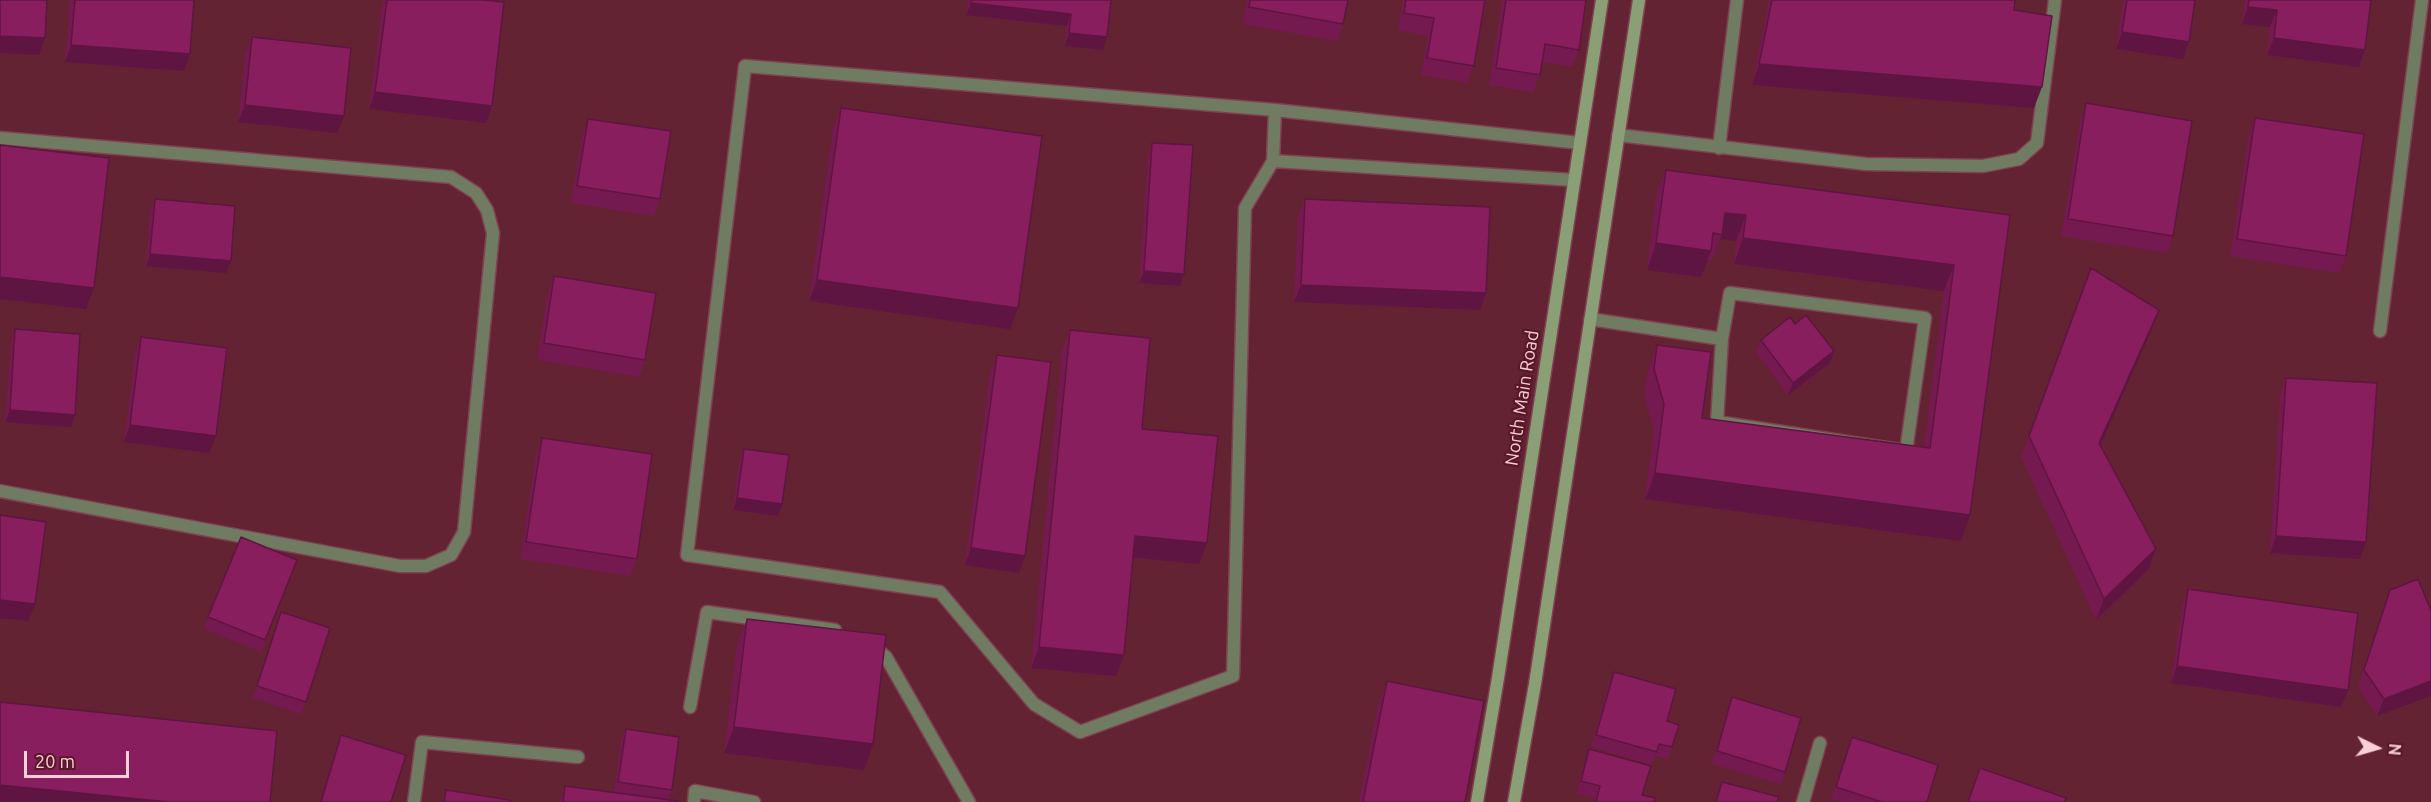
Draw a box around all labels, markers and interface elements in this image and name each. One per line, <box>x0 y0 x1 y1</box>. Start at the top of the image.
street label: North Main Road <box>1501 329 1543 467</box>
north arrow <box>2347 718 2407 778</box>
scale bar <box>27 739 132 777</box>
text: N <box>2385 743 2404 756</box>
text: 20 m <box>35 751 75 771</box>

